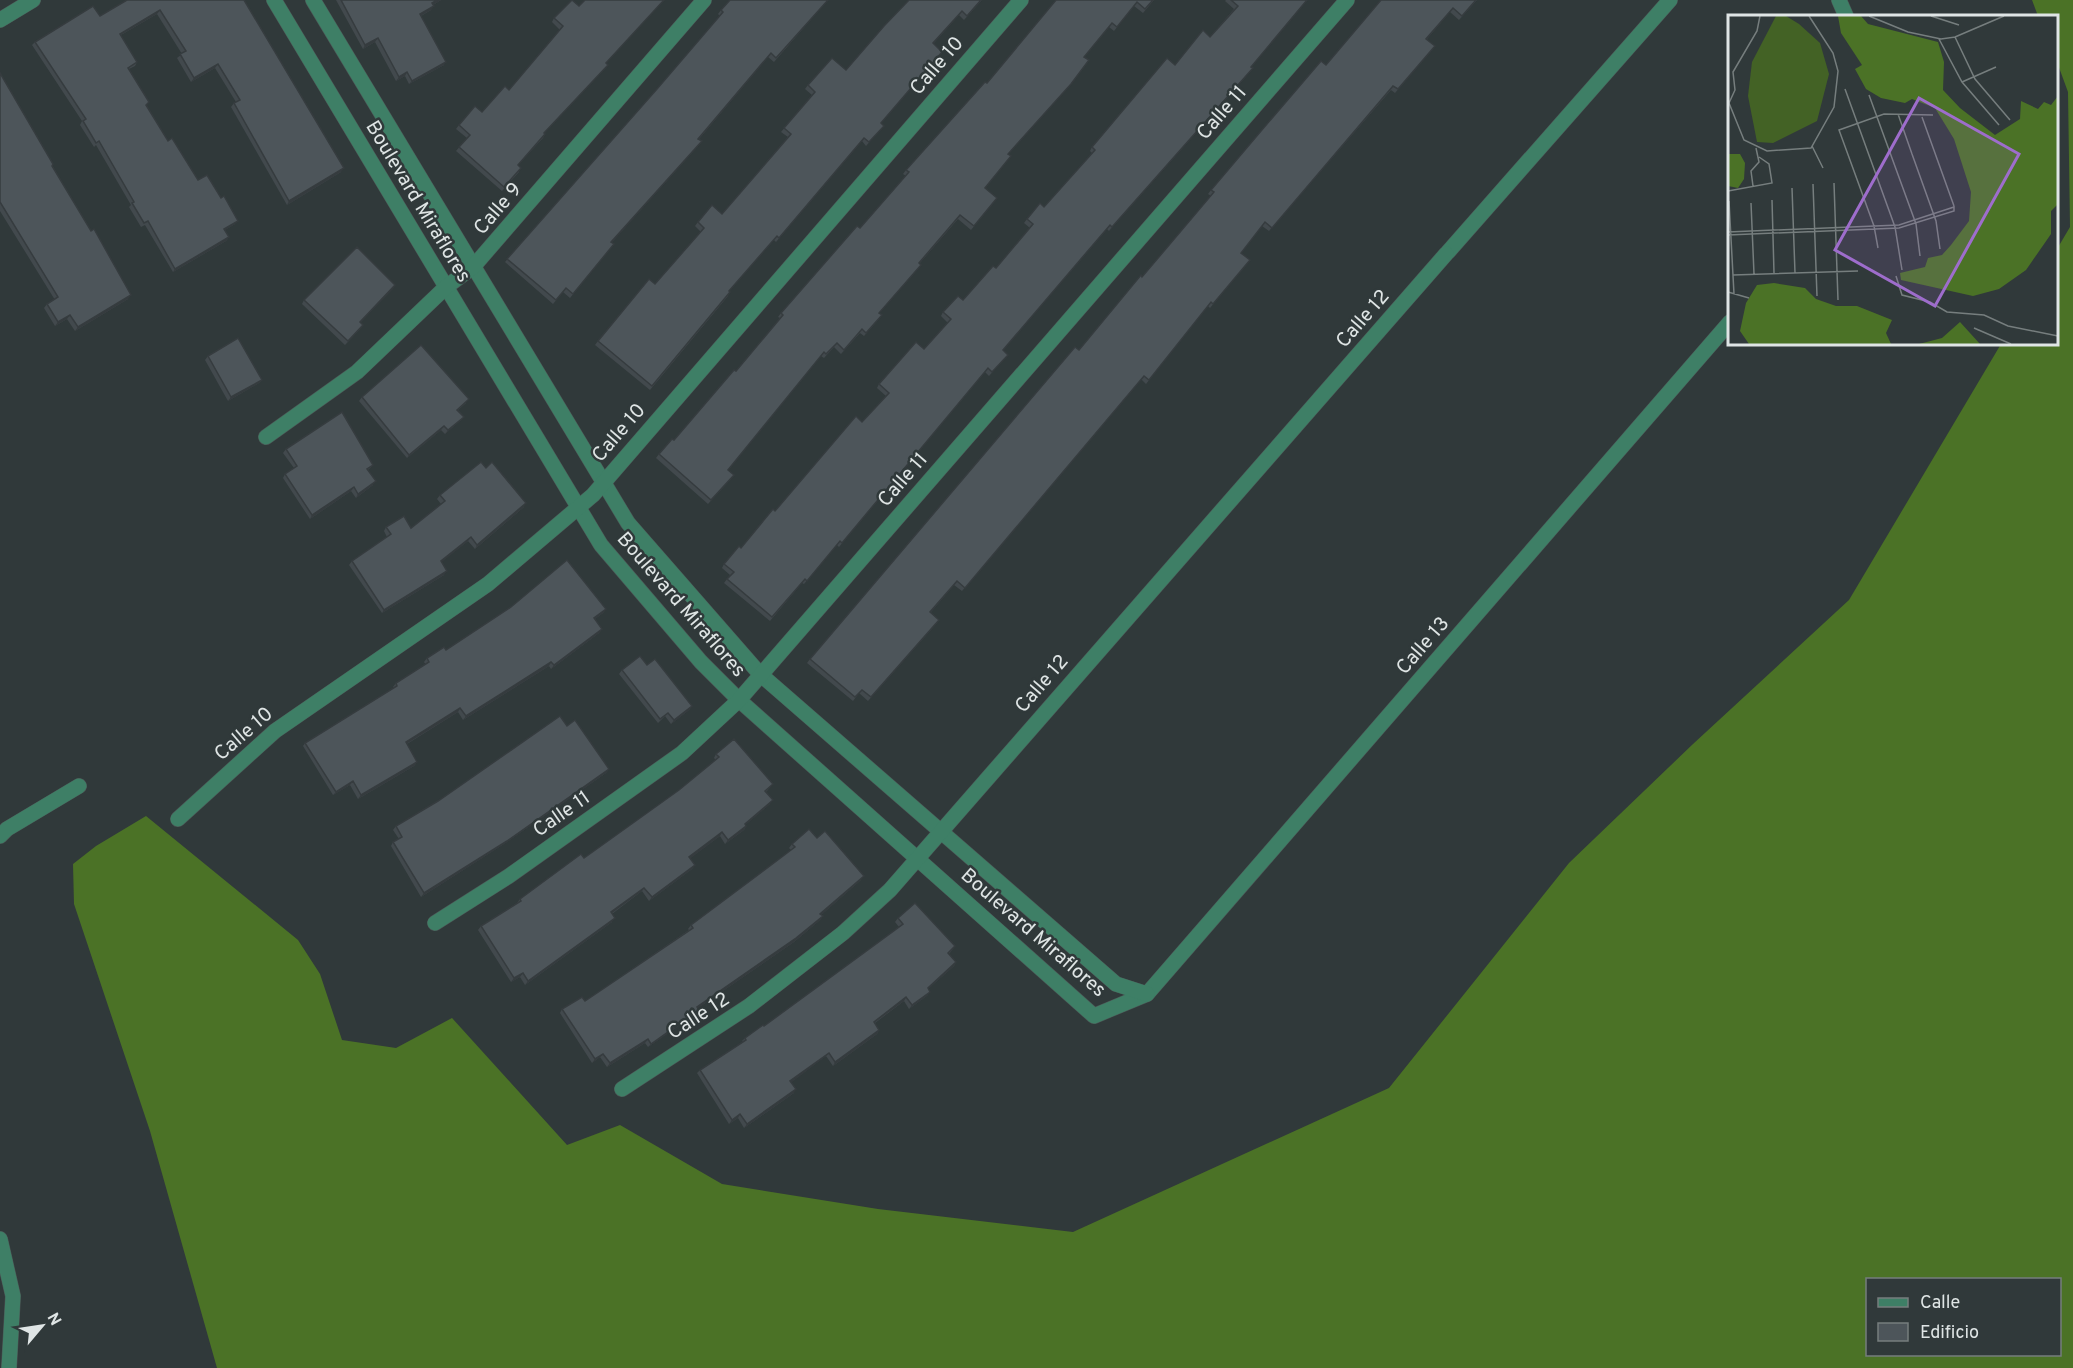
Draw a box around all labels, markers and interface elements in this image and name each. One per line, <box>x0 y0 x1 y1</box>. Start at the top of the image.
inset map <box>1728 15 2058 345</box>
street label: Calle 10 <box>905 31 970 101</box>
street label: Calle 11 <box>1192 81 1253 146</box>
street label: Boulevard Miraflores <box>359 116 476 288</box>
street label: Calle 9 <box>469 178 528 241</box>
street label: Calle 12 <box>1331 285 1396 354</box>
street label: Calle 10 <box>587 398 652 468</box>
street label: Calle 11 <box>873 448 934 513</box>
street label: Boulevard Miraflores <box>610 527 751 683</box>
street label: Calle 13 <box>1391 612 1456 681</box>
street label: Calle 12 <box>1010 650 1075 719</box>
street label: Calle 10 <box>209 702 279 767</box>
street label: Calle 11 <box>528 786 596 844</box>
street label: Boulevard Miraflores <box>955 863 1111 1004</box>
street label: Calle 12 <box>663 987 735 1046</box>
legend <box>1866 1278 2061 1356</box>
text: Calle <box>1920 1292 1960 1315</box>
north arrow <box>12 1296 72 1356</box>
text: N <box>42 1310 65 1330</box>
text: Edificio <box>1920 1322 1979 1345</box>

